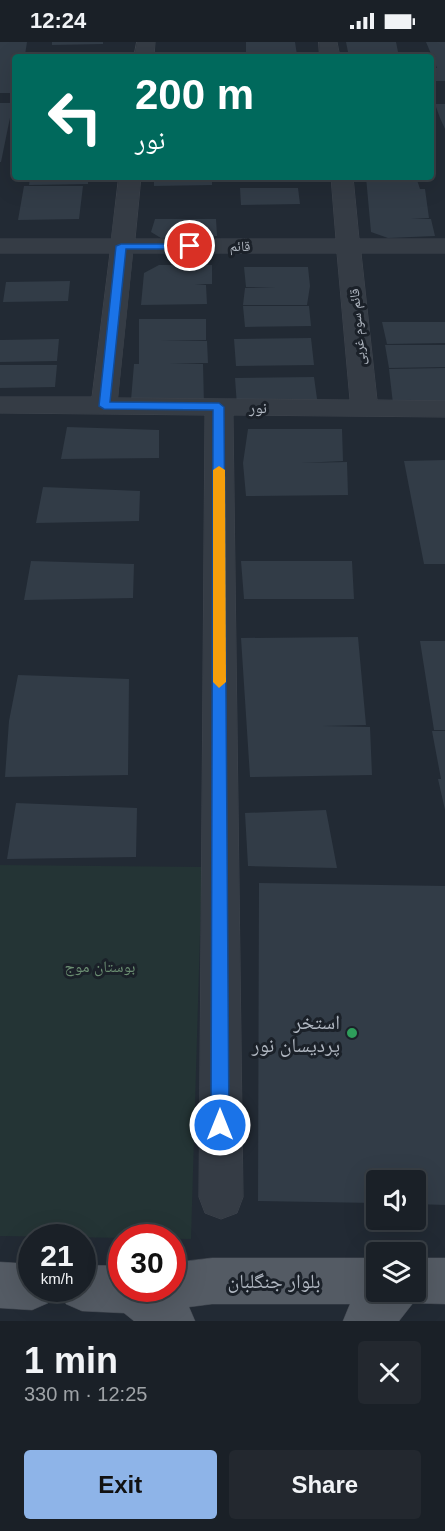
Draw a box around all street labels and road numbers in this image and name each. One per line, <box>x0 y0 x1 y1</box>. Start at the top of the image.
street label: قائم <box>230 238 250 256</box>
street label: قائم سوم غربی <box>346 288 370 366</box>
street label: نور <box>248 399 267 417</box>
street label: بلوار جنگلبان <box>227 1270 321 1293</box>

